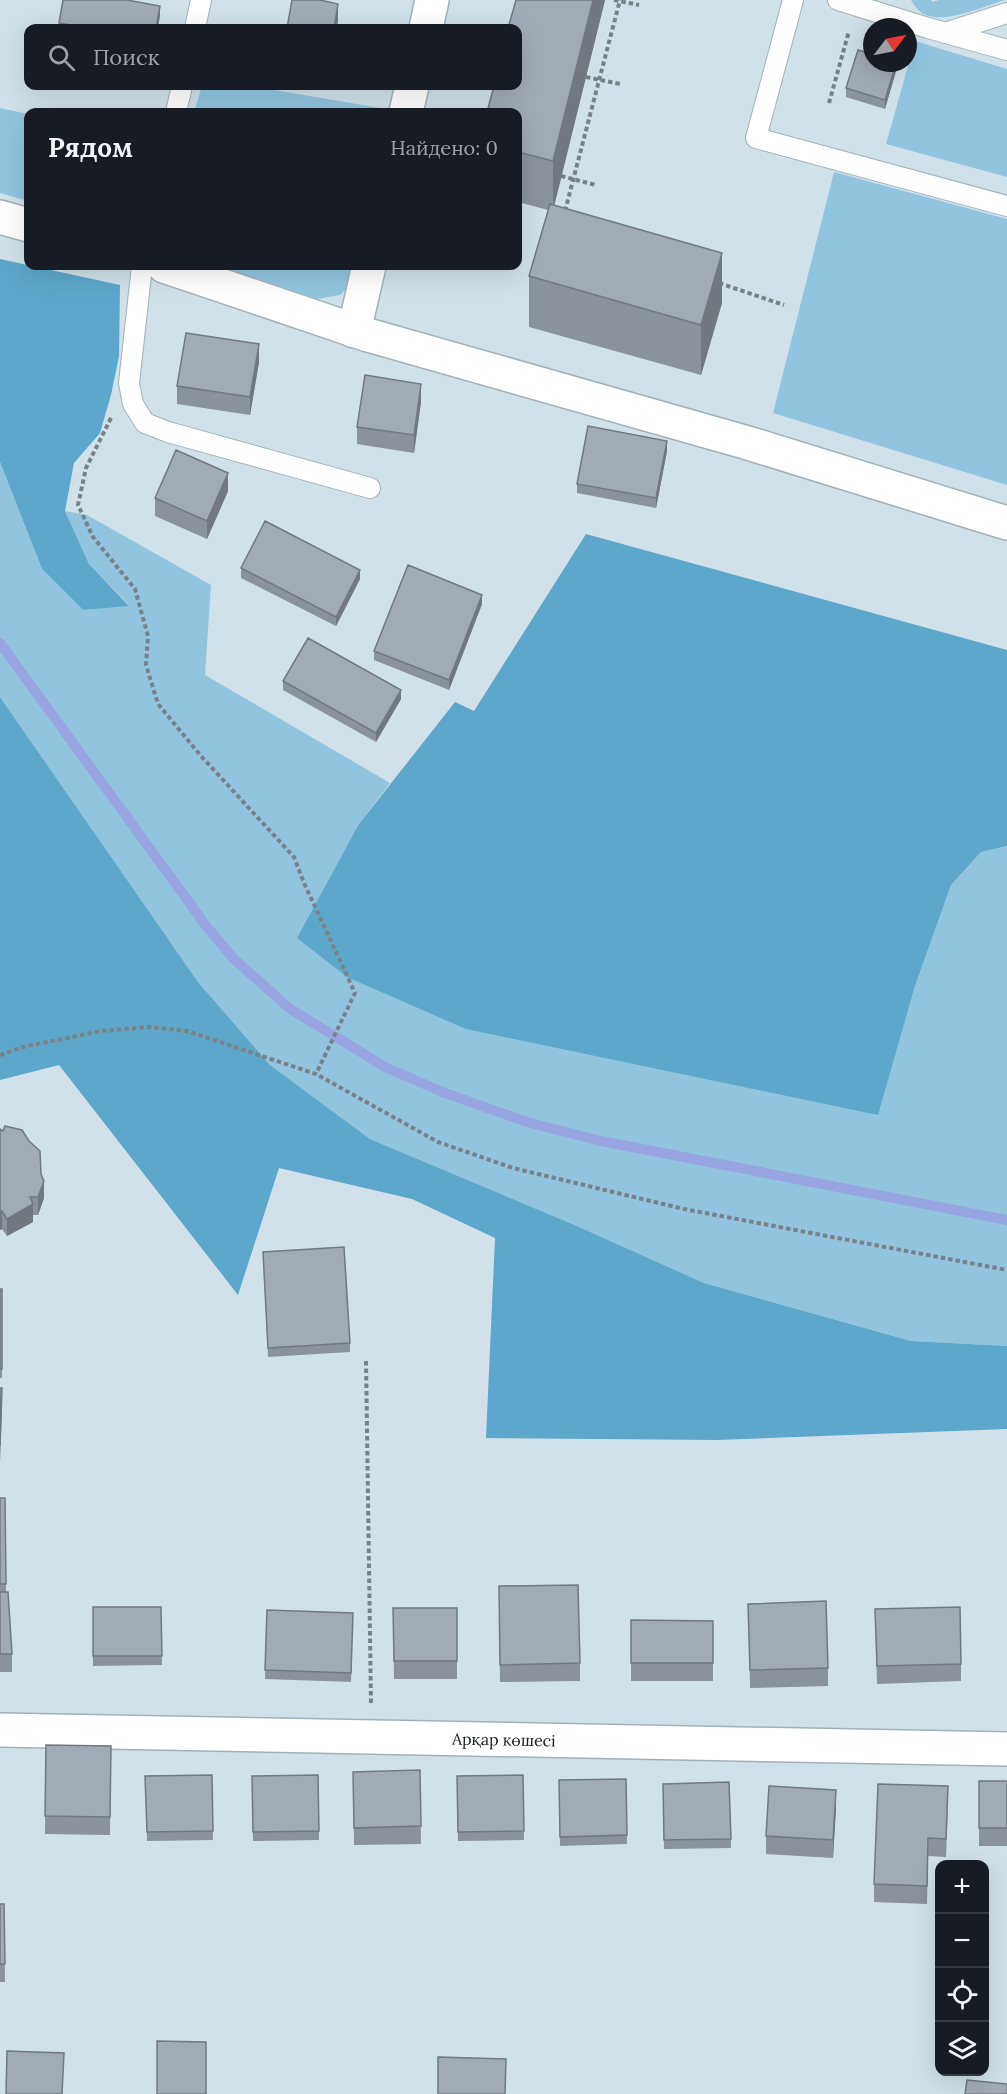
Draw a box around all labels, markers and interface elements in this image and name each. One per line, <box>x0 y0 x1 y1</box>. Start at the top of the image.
north arrow <box>863 18 917 72</box>
search box <box>24 24 522 90</box>
icon: search <box>45 41 78 74</box>
text: Поиск <box>93 43 159 71</box>
text: Рядом <box>48 131 133 164</box>
text: Найдено: 0 <box>390 135 498 160</box>
street label: Арқар көшесі <box>451 1729 556 1750</box>
map controls <box>935 1860 989 2076</box>
button: + <box>935 1860 989 1914</box>
button: − <box>935 1914 989 1968</box>
button: locate <box>935 1968 989 2022</box>
button: layers <box>935 2022 989 2076</box>

